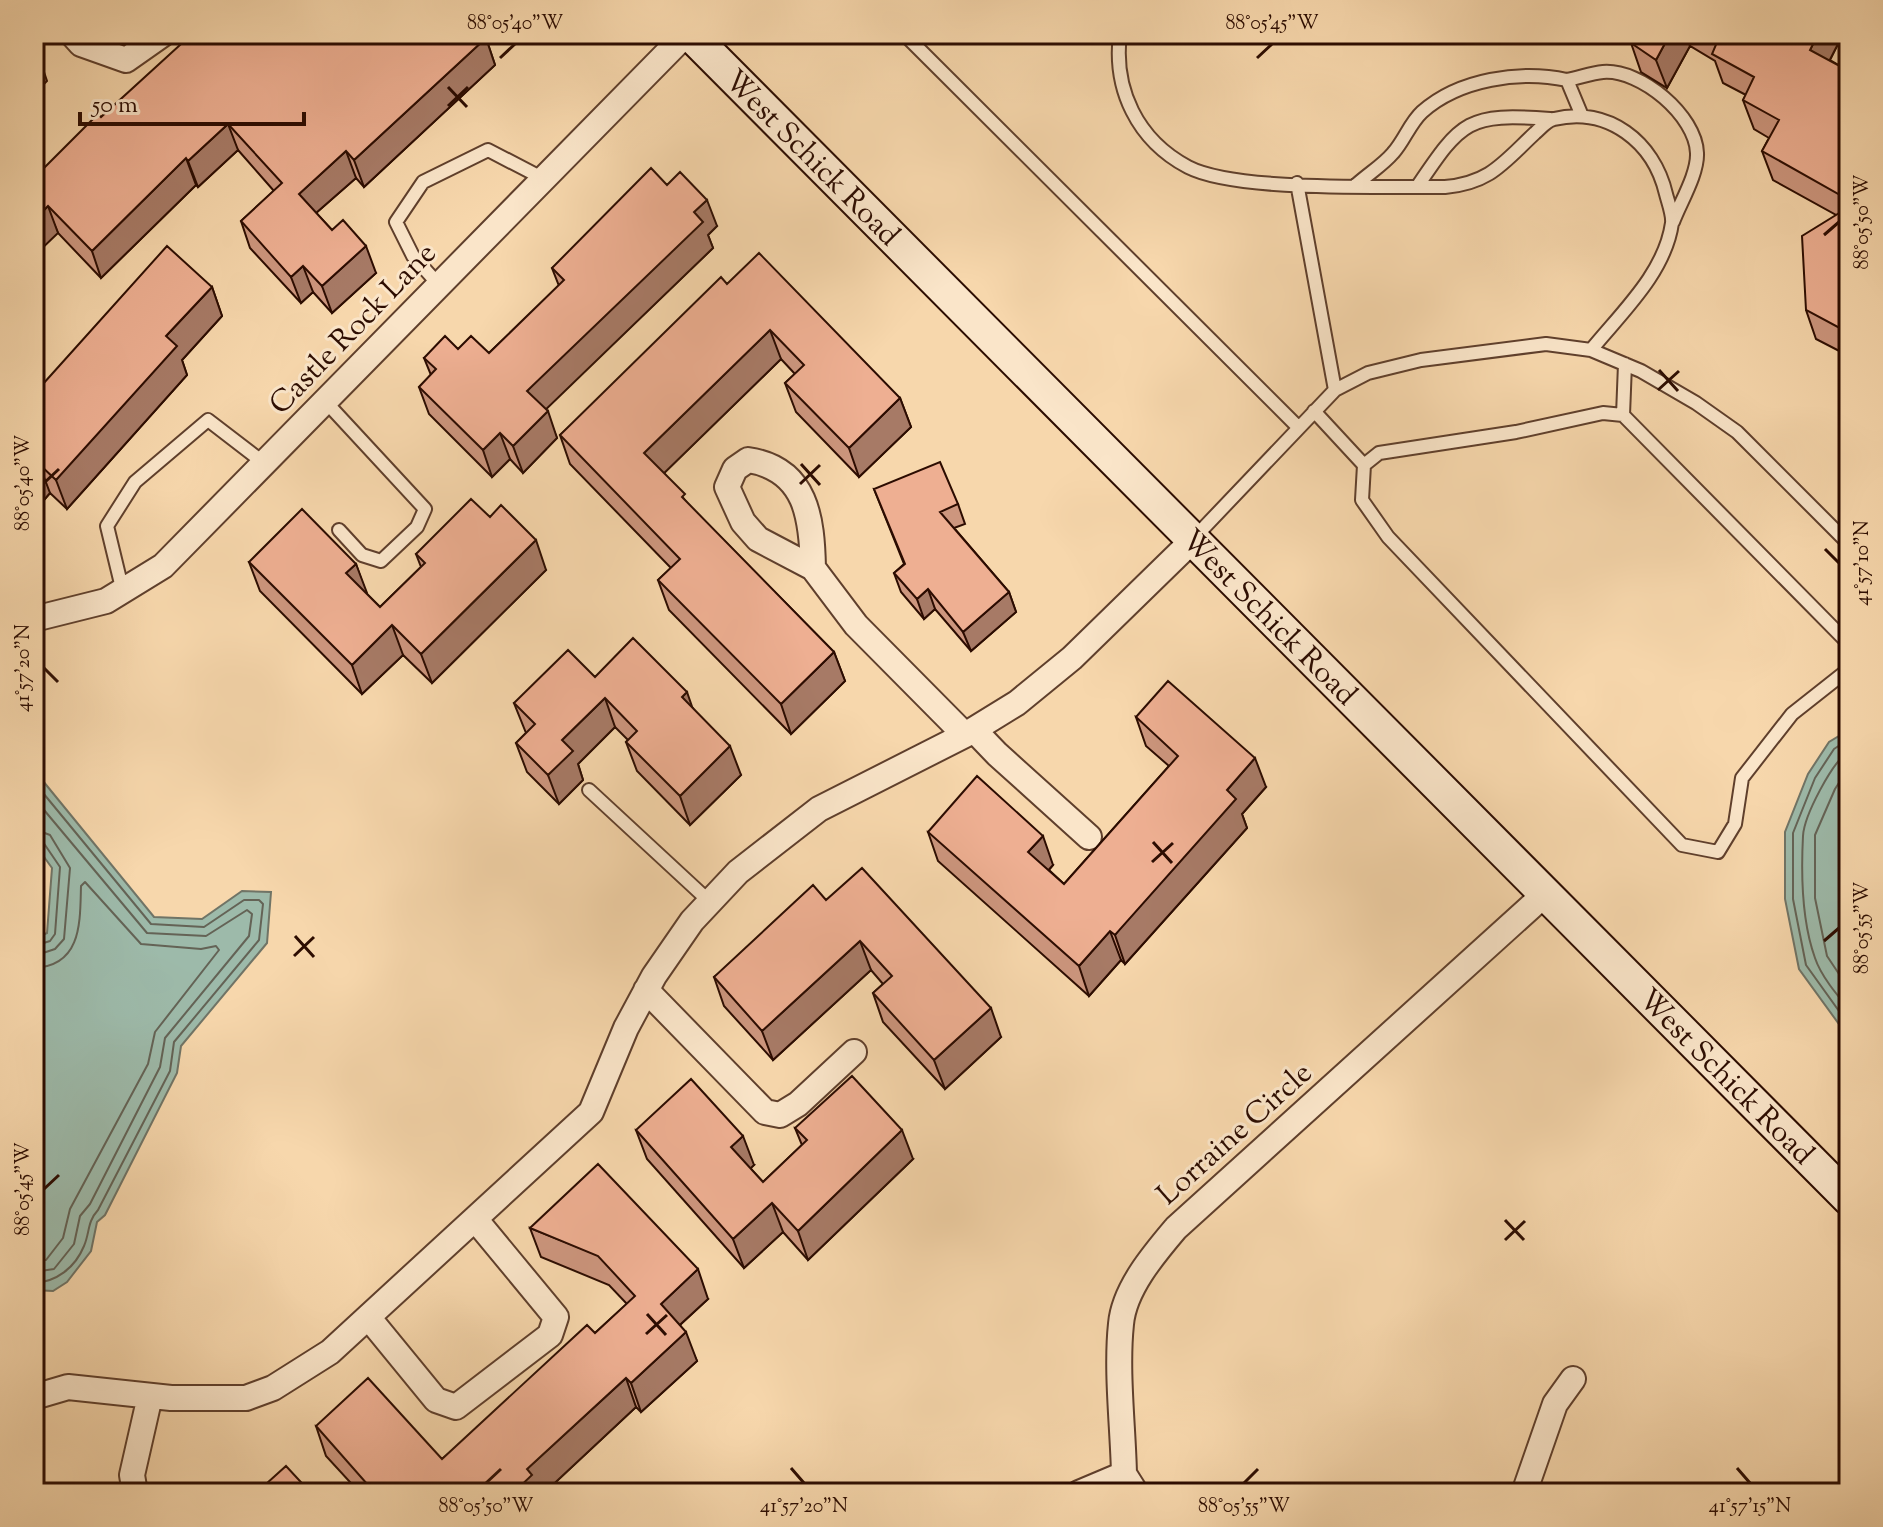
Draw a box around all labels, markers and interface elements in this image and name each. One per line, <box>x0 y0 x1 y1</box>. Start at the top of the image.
text: 88°05'40"W <box>467 10 563 39</box>
text: 88°05'45"W <box>1225 10 1319 39</box>
street label: West Schick Road <box>713 61 909 257</box>
scale bar <box>80 76 304 126</box>
text: 50 m <box>90 89 138 123</box>
text: 88°05'50"W <box>1849 174 1878 270</box>
street label: Castle Rock Lane <box>260 234 447 425</box>
text: 88°05'40"W <box>10 435 39 531</box>
street label: West Schick Road <box>1170 520 1366 717</box>
text: 41°57'10"N <box>1849 520 1878 606</box>
text: 41°57'20"N <box>10 624 39 712</box>
text: 88°05'55"W <box>1849 882 1878 974</box>
street label: West Schick Road <box>1627 980 1823 1176</box>
street label: Lorraine Circle <box>1148 1053 1323 1216</box>
text: 88°05'45"W <box>10 1142 39 1236</box>
text: 88°05'50"W <box>438 1493 534 1522</box>
text: 41°57'20"N <box>760 1493 848 1522</box>
text: 88°05'55"W <box>1198 1493 1290 1522</box>
text: 41°57'15"N <box>1709 1493 1791 1522</box>

